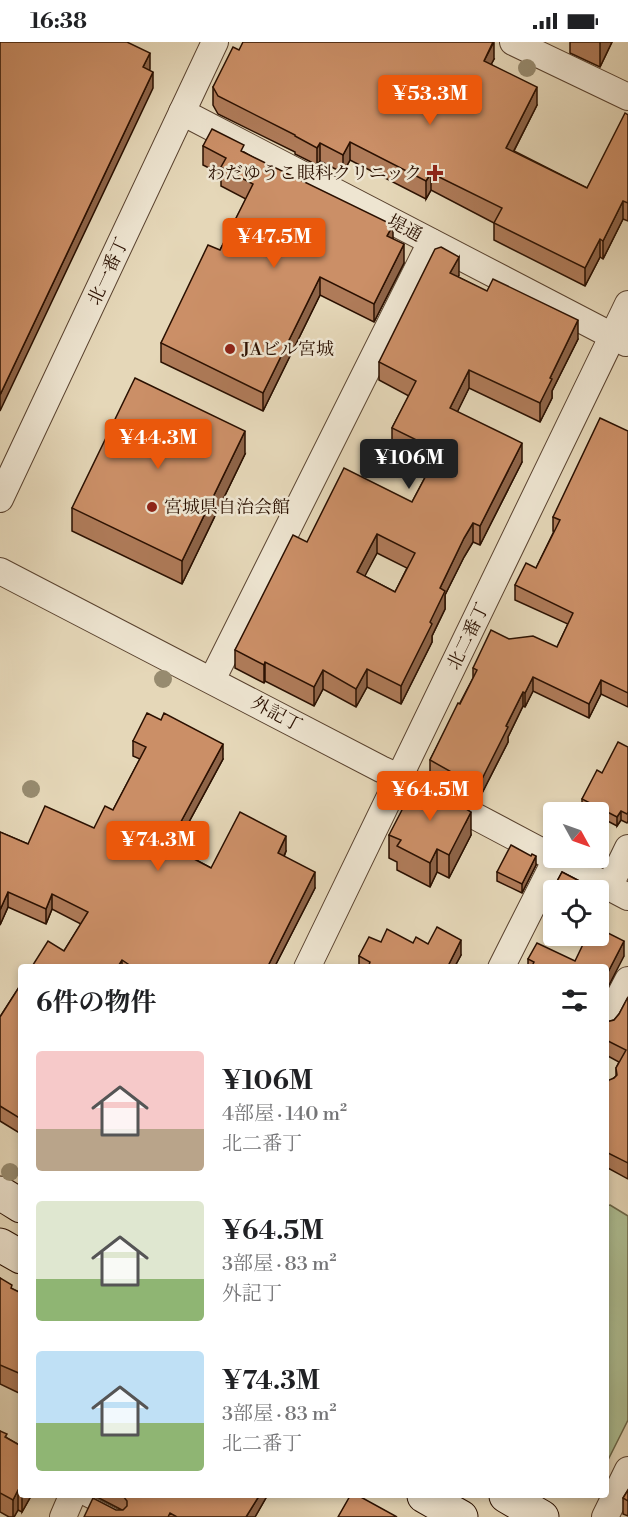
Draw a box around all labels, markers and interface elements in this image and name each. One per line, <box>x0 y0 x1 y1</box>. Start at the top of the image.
text: 16:38 <box>30 8 87 35</box>
pin: ¥53.3M <box>381 75 479 126</box>
text: ¥53.3M <box>392 82 468 107</box>
place label: わだゆうこ眼科クリニック <box>207 162 422 185</box>
marker: わだゆうこ眼科クリニック <box>426 164 444 182</box>
street label: 堤通 <box>383 210 426 247</box>
pin: ¥47.5M <box>225 218 323 269</box>
text: ¥47.5M <box>236 225 312 250</box>
street label: 北一番丁 <box>83 234 134 309</box>
place label: JAビル宮城 <box>241 338 334 361</box>
marker: JAビル宮城 <box>223 342 237 356</box>
pin: ¥44.3M <box>109 419 207 470</box>
text: ¥44.3M <box>119 426 197 451</box>
pin: ¥106M <box>367 439 451 490</box>
text: ¥106M <box>374 446 444 471</box>
place label: 宮城県自治会館 <box>164 496 290 519</box>
marker: 宮城県自治会館 <box>145 500 159 514</box>
street label: 北二番丁 <box>442 599 495 674</box>
street label: 外記丁 <box>248 692 306 737</box>
pin: ¥64.5M <box>381 771 479 822</box>
text: ¥64.5M <box>391 778 469 803</box>
north arrow <box>543 802 609 868</box>
map controls <box>543 802 609 946</box>
pin: ¥74.3M <box>109 821 207 872</box>
text: ¥74.3M <box>120 828 196 853</box>
button: locate <box>543 880 609 946</box>
icon: filters <box>558 984 591 1017</box>
text: 6件の物件 <box>36 987 156 1019</box>
text: ¥106M <box>222 1065 313 1097</box>
icon: home <box>84 1075 156 1147</box>
text: 4部屋 · 140 m² <box>222 1102 347 1127</box>
text: 北二番丁 <box>222 1132 302 1157</box>
text: ¥64.5M <box>222 1215 324 1247</box>
icon: home <box>84 1225 156 1297</box>
text: 3部屋 · 83 m² <box>222 1252 337 1277</box>
text: 外記丁 <box>222 1282 282 1307</box>
text: ¥74.3M <box>222 1365 320 1397</box>
icon: home <box>84 1375 156 1447</box>
text: 3部屋 · 83 m² <box>222 1402 337 1427</box>
text: 北二番丁 <box>222 1432 302 1457</box>

